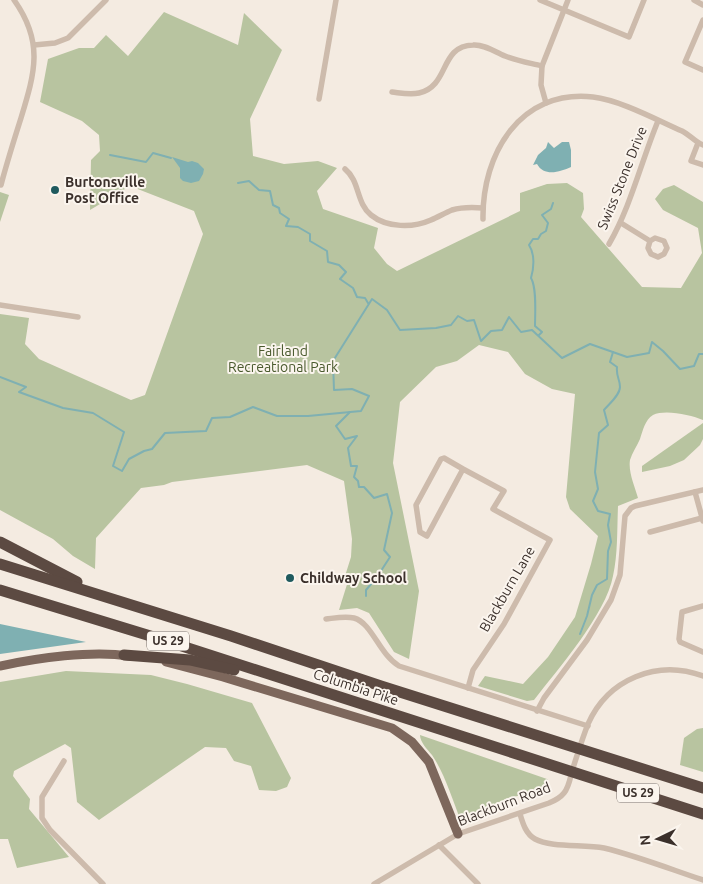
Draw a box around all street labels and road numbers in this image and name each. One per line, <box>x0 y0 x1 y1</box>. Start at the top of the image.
street label: Swiss Stone Drive <box>594 124 650 232</box>
street label: Blackburn Lane <box>476 543 538 635</box>
road number: US 29 <box>147 631 189 650</box>
street label: Columbia Pike <box>311 666 401 708</box>
street label: Blackburn Road <box>455 779 553 829</box>
road number: US 29 <box>617 784 659 802</box>

